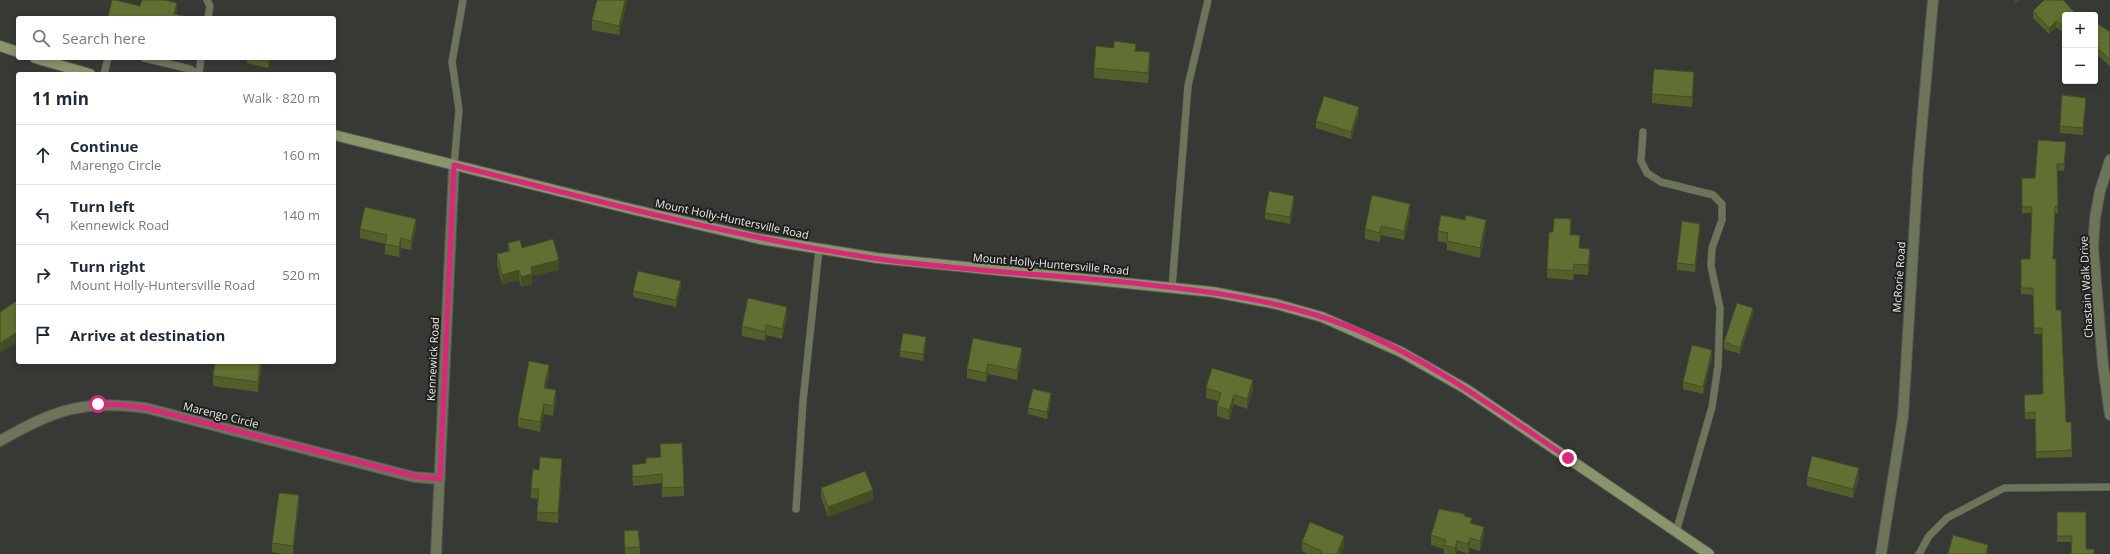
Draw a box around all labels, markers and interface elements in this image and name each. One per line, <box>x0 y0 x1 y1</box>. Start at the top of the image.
map controls <box>2062 12 2098 84</box>
button: + <box>2062 12 2098 48</box>
search box <box>16 16 336 60</box>
icon: search <box>30 27 52 49</box>
text: Search here <box>62 28 146 48</box>
button: − <box>2062 48 2098 84</box>
text: 11 min <box>32 87 89 110</box>
text: Walk · 820 m <box>243 89 320 107</box>
text: Continue <box>70 136 138 156</box>
icon: ahead <box>32 144 54 166</box>
text: 160 m <box>282 146 320 164</box>
text: Marengo Circle <box>70 156 161 174</box>
street label: Mount Holly-Huntersville Road <box>654 195 810 242</box>
text: Turn left <box>70 196 135 216</box>
icon: left <box>32 204 54 226</box>
text: 140 m <box>282 206 320 224</box>
text: Kennewick Road <box>70 216 169 234</box>
street label: Chastain Walk Drive <box>2075 236 2096 338</box>
street label: McRorie Road <box>1889 241 1908 313</box>
street label: Mount Holly-Huntersville Road <box>972 249 1130 278</box>
text: Turn right <box>70 256 145 276</box>
icon: right <box>32 264 54 286</box>
text: 520 m <box>282 266 320 284</box>
text: Mount Holly-Huntersville Road <box>70 276 255 294</box>
street label: Kennewick Road <box>423 317 442 401</box>
icon: arrive <box>32 324 54 346</box>
text: Arrive at destination <box>70 325 225 345</box>
route start <box>89 395 107 413</box>
street label: Marengo Circle <box>182 398 260 431</box>
route end <box>1559 449 1577 467</box>

